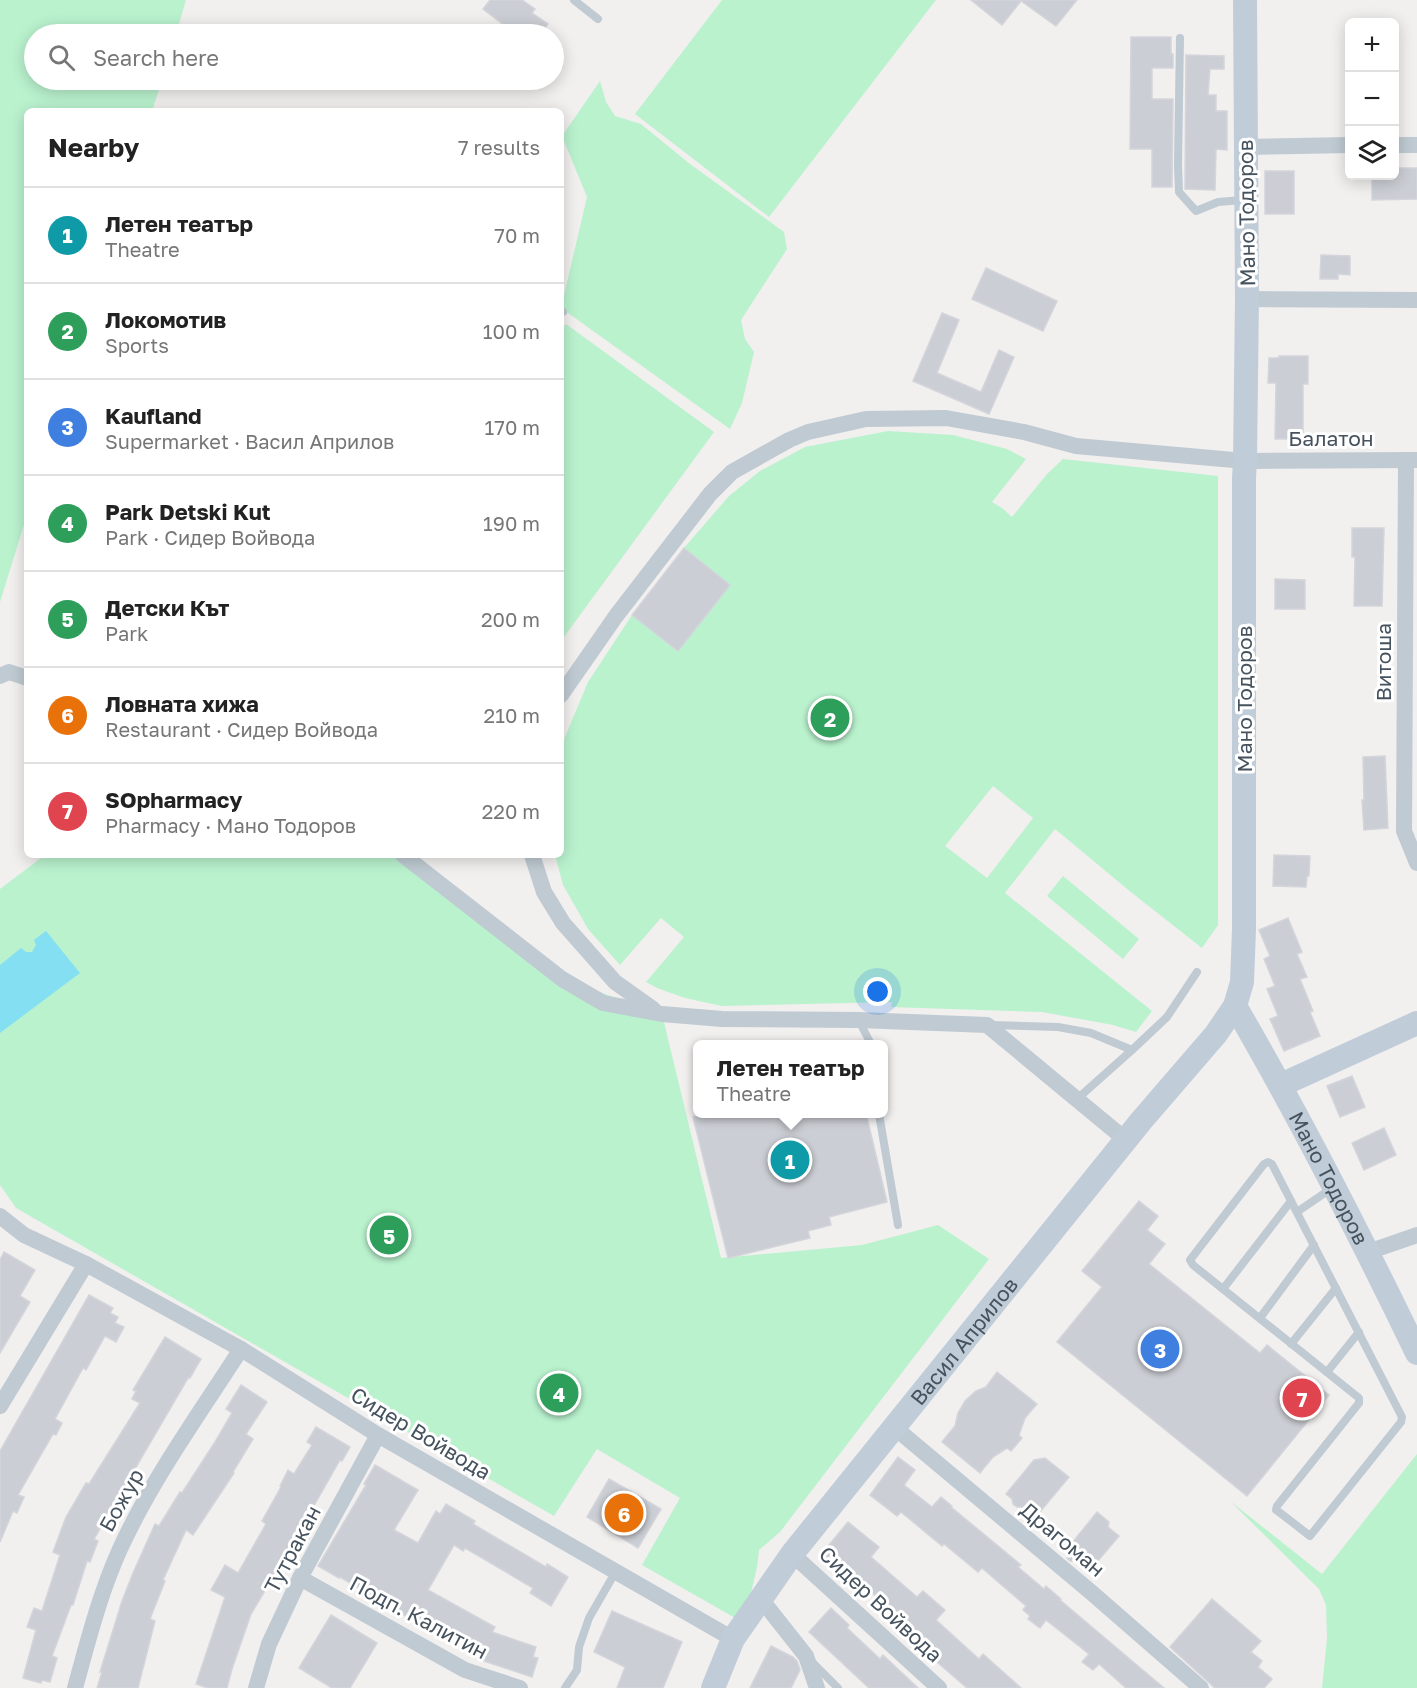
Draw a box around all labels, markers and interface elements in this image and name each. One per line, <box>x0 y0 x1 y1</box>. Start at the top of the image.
map controls <box>1345 18 1399 180</box>
button: + <box>1345 18 1399 72</box>
search box <box>24 24 564 90</box>
icon: search <box>45 41 78 74</box>
text: Search here <box>93 44 219 71</box>
button: − <box>1345 72 1399 126</box>
button: layers <box>1345 126 1399 180</box>
text: Nearby <box>48 132 139 163</box>
text: 7 results <box>458 135 540 159</box>
street label: Мано Тодоров <box>1232 139 1260 287</box>
text: Летен театър <box>105 210 253 237</box>
text: 1 <box>62 223 73 247</box>
text: 70 m <box>494 223 540 247</box>
text: Theatre <box>105 237 180 261</box>
text: Локомотив <box>105 306 226 333</box>
text: 2 <box>61 319 74 343</box>
text: 100 m <box>483 319 540 343</box>
text: Sports <box>105 333 169 357</box>
text: Kaufland <box>105 402 202 429</box>
text: 3 <box>61 415 74 439</box>
text: 170 m <box>485 415 540 439</box>
street label: Балатон <box>1288 425 1374 451</box>
text: Supermarket · Васил Априлов <box>105 429 394 453</box>
text: Park Detski Kut <box>105 498 271 525</box>
text: 4 <box>61 511 74 535</box>
text: 190 m <box>483 511 540 535</box>
text: Park · Сидер Войвода <box>105 525 315 549</box>
text: Детски Кът <box>105 594 229 621</box>
text: 5 <box>61 607 74 631</box>
text: 200 m <box>481 607 540 631</box>
text: Park <box>105 621 148 645</box>
street label: Витоша <box>1370 623 1396 701</box>
street label: Мано Тодоров <box>1231 626 1257 772</box>
text: Ловната хижа <box>105 690 259 717</box>
pin: 2 <box>810 696 850 740</box>
text: 6 <box>61 703 74 727</box>
text: 210 m <box>484 703 540 727</box>
text: Restaurant · Сидер Войвода <box>105 717 378 741</box>
text: SOpharmacy <box>105 786 242 813</box>
text: 7 <box>62 799 73 823</box>
text: 220 m <box>482 799 540 823</box>
text: Pharmacy · Мано Тодоров <box>105 813 356 837</box>
your location <box>863 977 892 1006</box>
popup <box>693 1040 888 1118</box>
text: Летен театър <box>717 1054 864 1081</box>
text: Theatre <box>717 1081 791 1105</box>
street label: Мано Тодоров <box>1284 1107 1374 1249</box>
pin: 1 <box>770 1138 810 1182</box>
pin: 5 <box>370 1212 408 1258</box>
street label: Васил Априлов <box>904 1272 1023 1410</box>
pin: 3 <box>1140 1326 1180 1372</box>
pin: 4 <box>540 1370 578 1416</box>
pin: 7 <box>1282 1376 1322 1420</box>
street label: Сидер Войвода <box>346 1381 496 1485</box>
street label: Божур <box>93 1464 149 1536</box>
pin: 6 <box>604 1490 644 1536</box>
street label: Драгоман <box>1016 1496 1110 1582</box>
street label: Тутракан <box>258 1501 326 1597</box>
street label: Сидер Войвода <box>814 1540 948 1668</box>
street label: Подп. Калитин <box>346 1570 492 1664</box>

